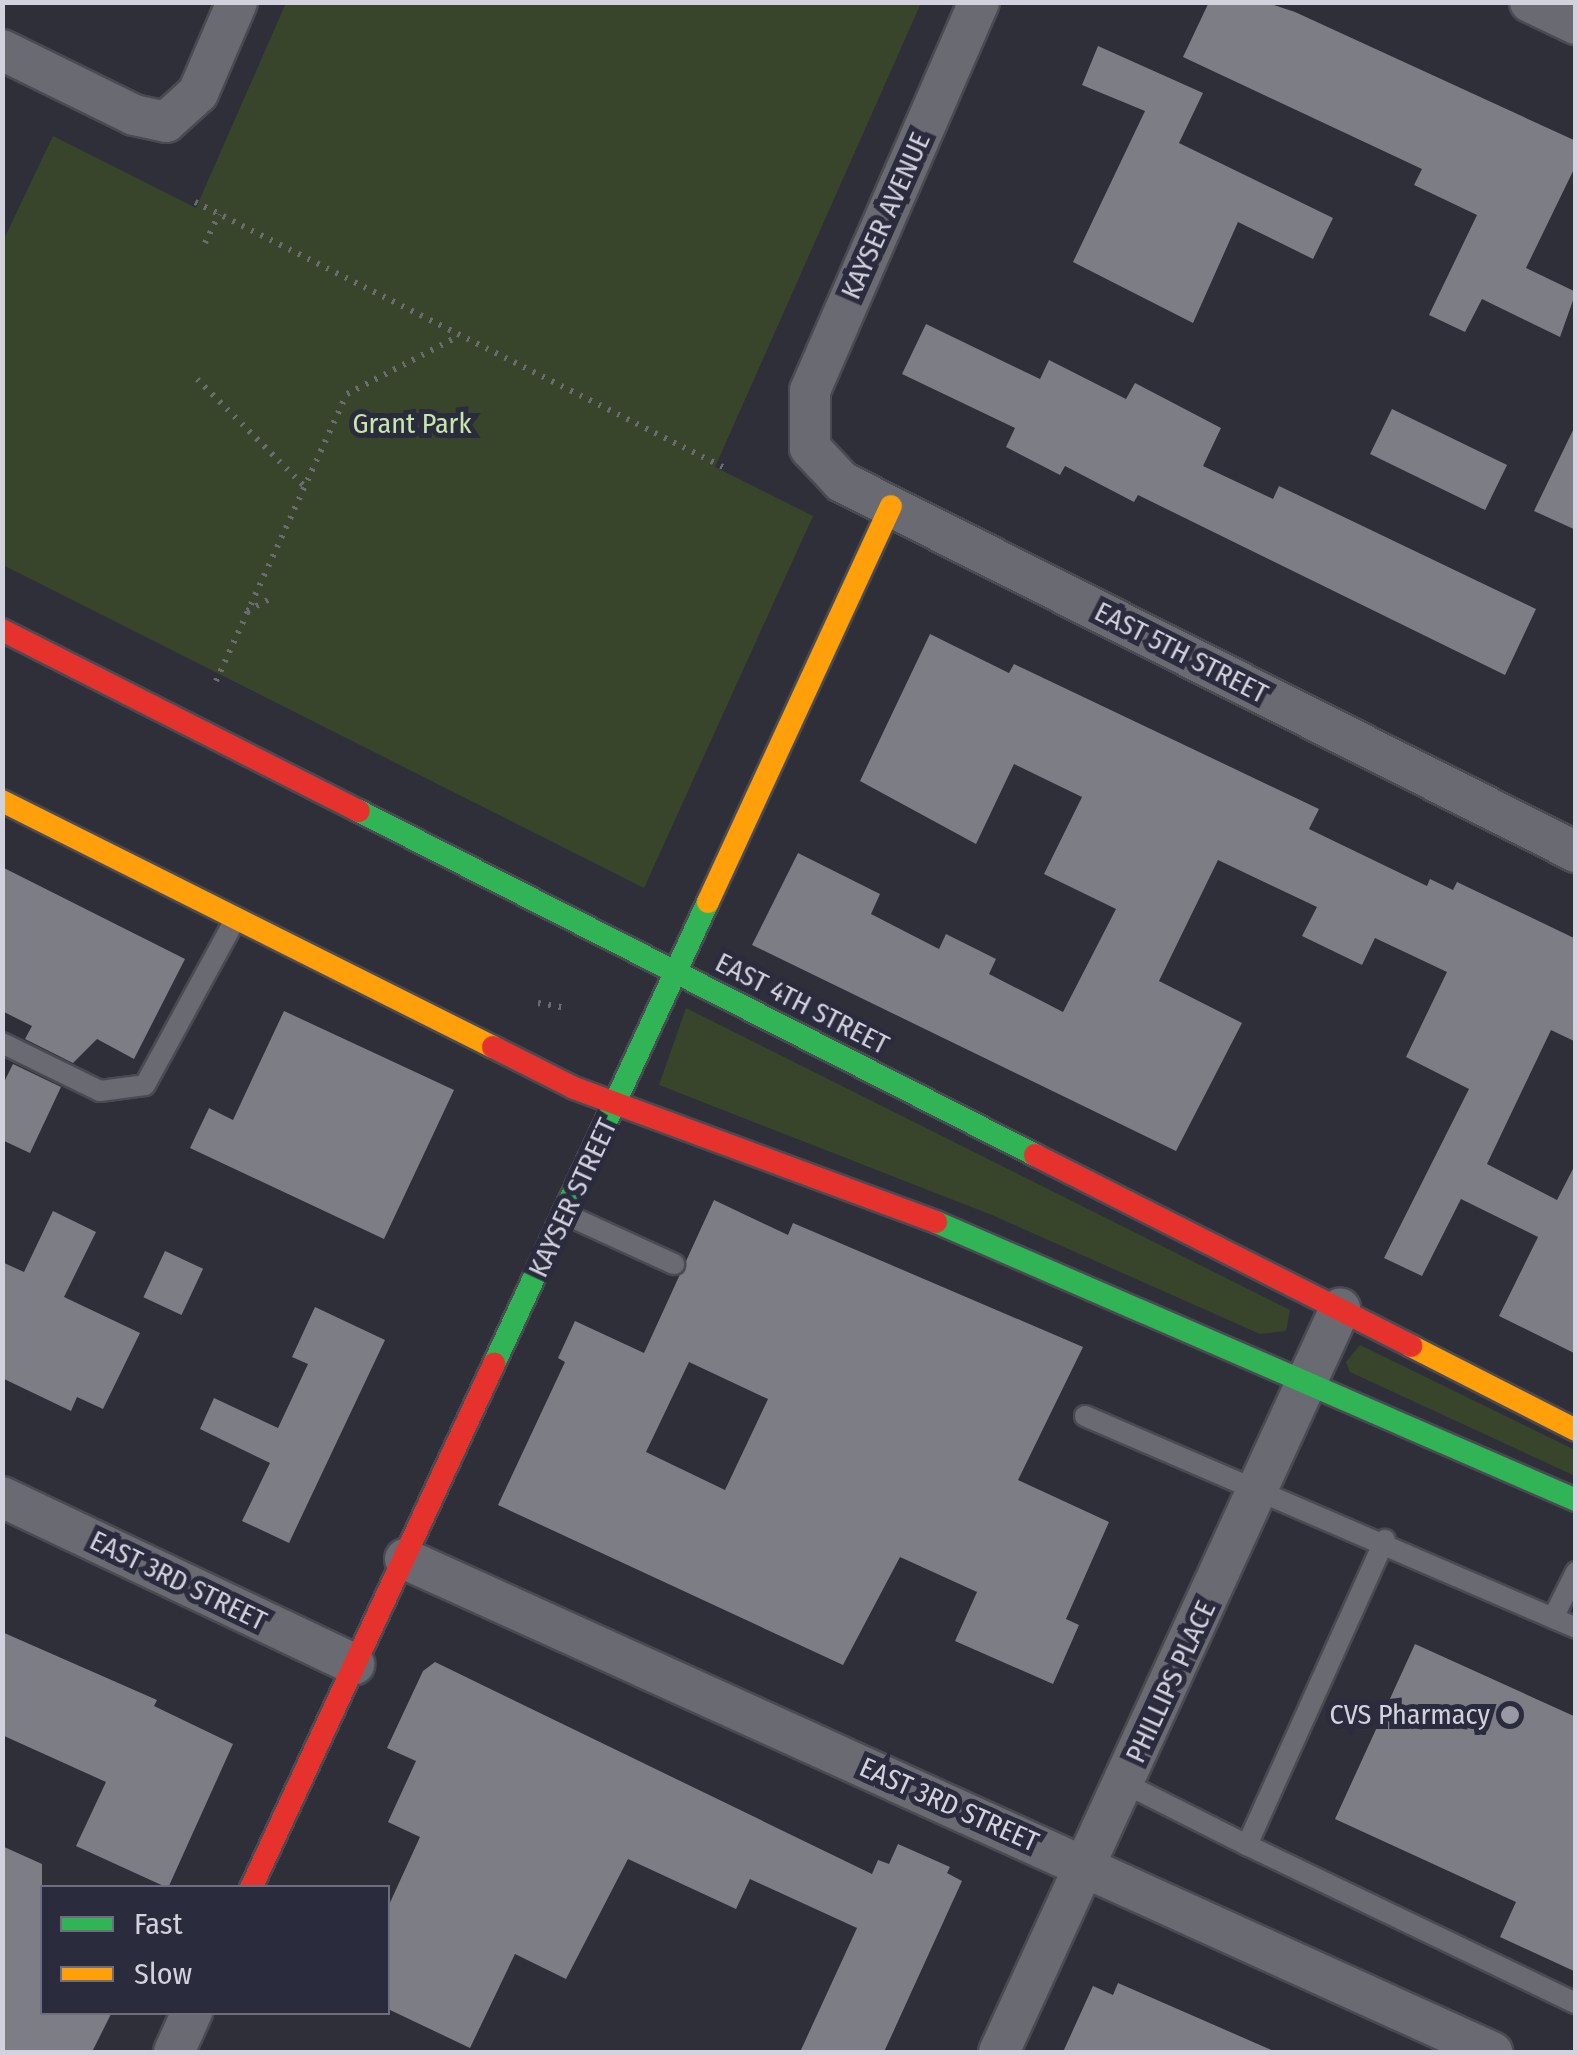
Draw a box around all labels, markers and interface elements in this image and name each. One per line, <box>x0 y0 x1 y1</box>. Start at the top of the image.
street label: KAYSER AVENUE <box>834 128 938 304</box>
park label: Grant Park <box>353 407 471 441</box>
street label: EAST 5TH STREET <box>1089 595 1273 711</box>
street label: EAST 4TH STREET <box>710 946 894 1062</box>
street label: KAYSER STREET <box>522 1113 624 1283</box>
street label: EAST 3RD STREET <box>84 1524 272 1638</box>
street label: PHILLIPS PLACE <box>1119 1596 1223 1768</box>
place label: CVS Pharmacy <box>1329 1698 1490 1732</box>
marker: CVS Pharmacy <box>1499 1704 1521 1726</box>
street label: EAST 3RD STREET <box>854 1751 1044 1859</box>
legend <box>40 1885 390 2015</box>
text: Fast <box>134 1906 182 1942</box>
text: Slow <box>134 1956 192 1992</box>

